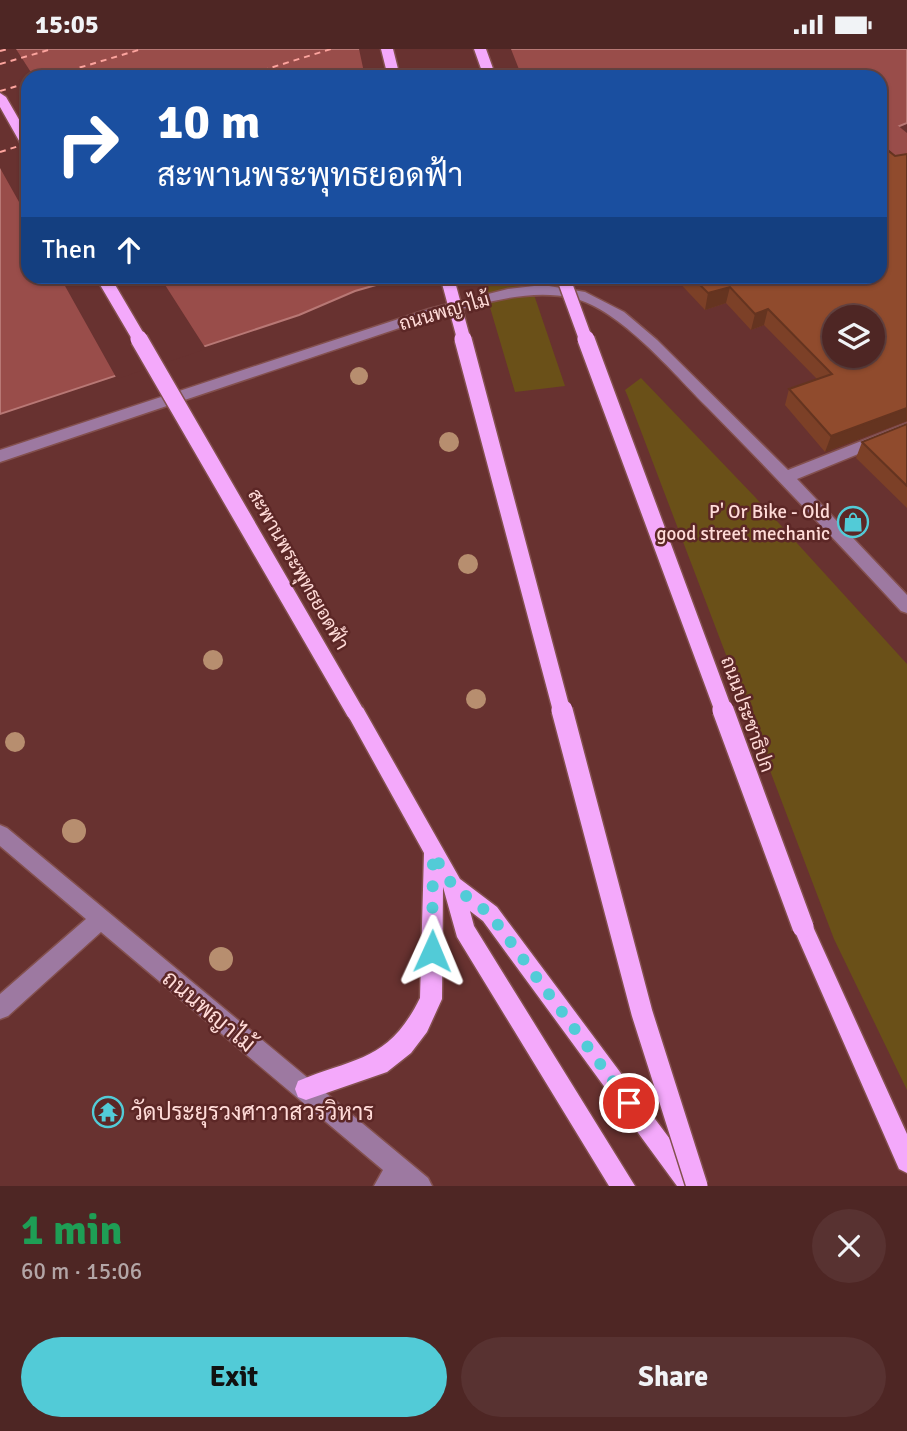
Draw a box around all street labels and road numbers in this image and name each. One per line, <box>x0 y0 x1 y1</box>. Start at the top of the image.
street label: ถนนพญาไม้ <box>396 286 493 336</box>
street label: สะพานพระพุทธยอดฟ้า <box>242 484 355 654</box>
street label: ถนนประชาธิปก <box>715 653 779 776</box>
street label: ถนนพญาไม้ <box>156 963 263 1059</box>

